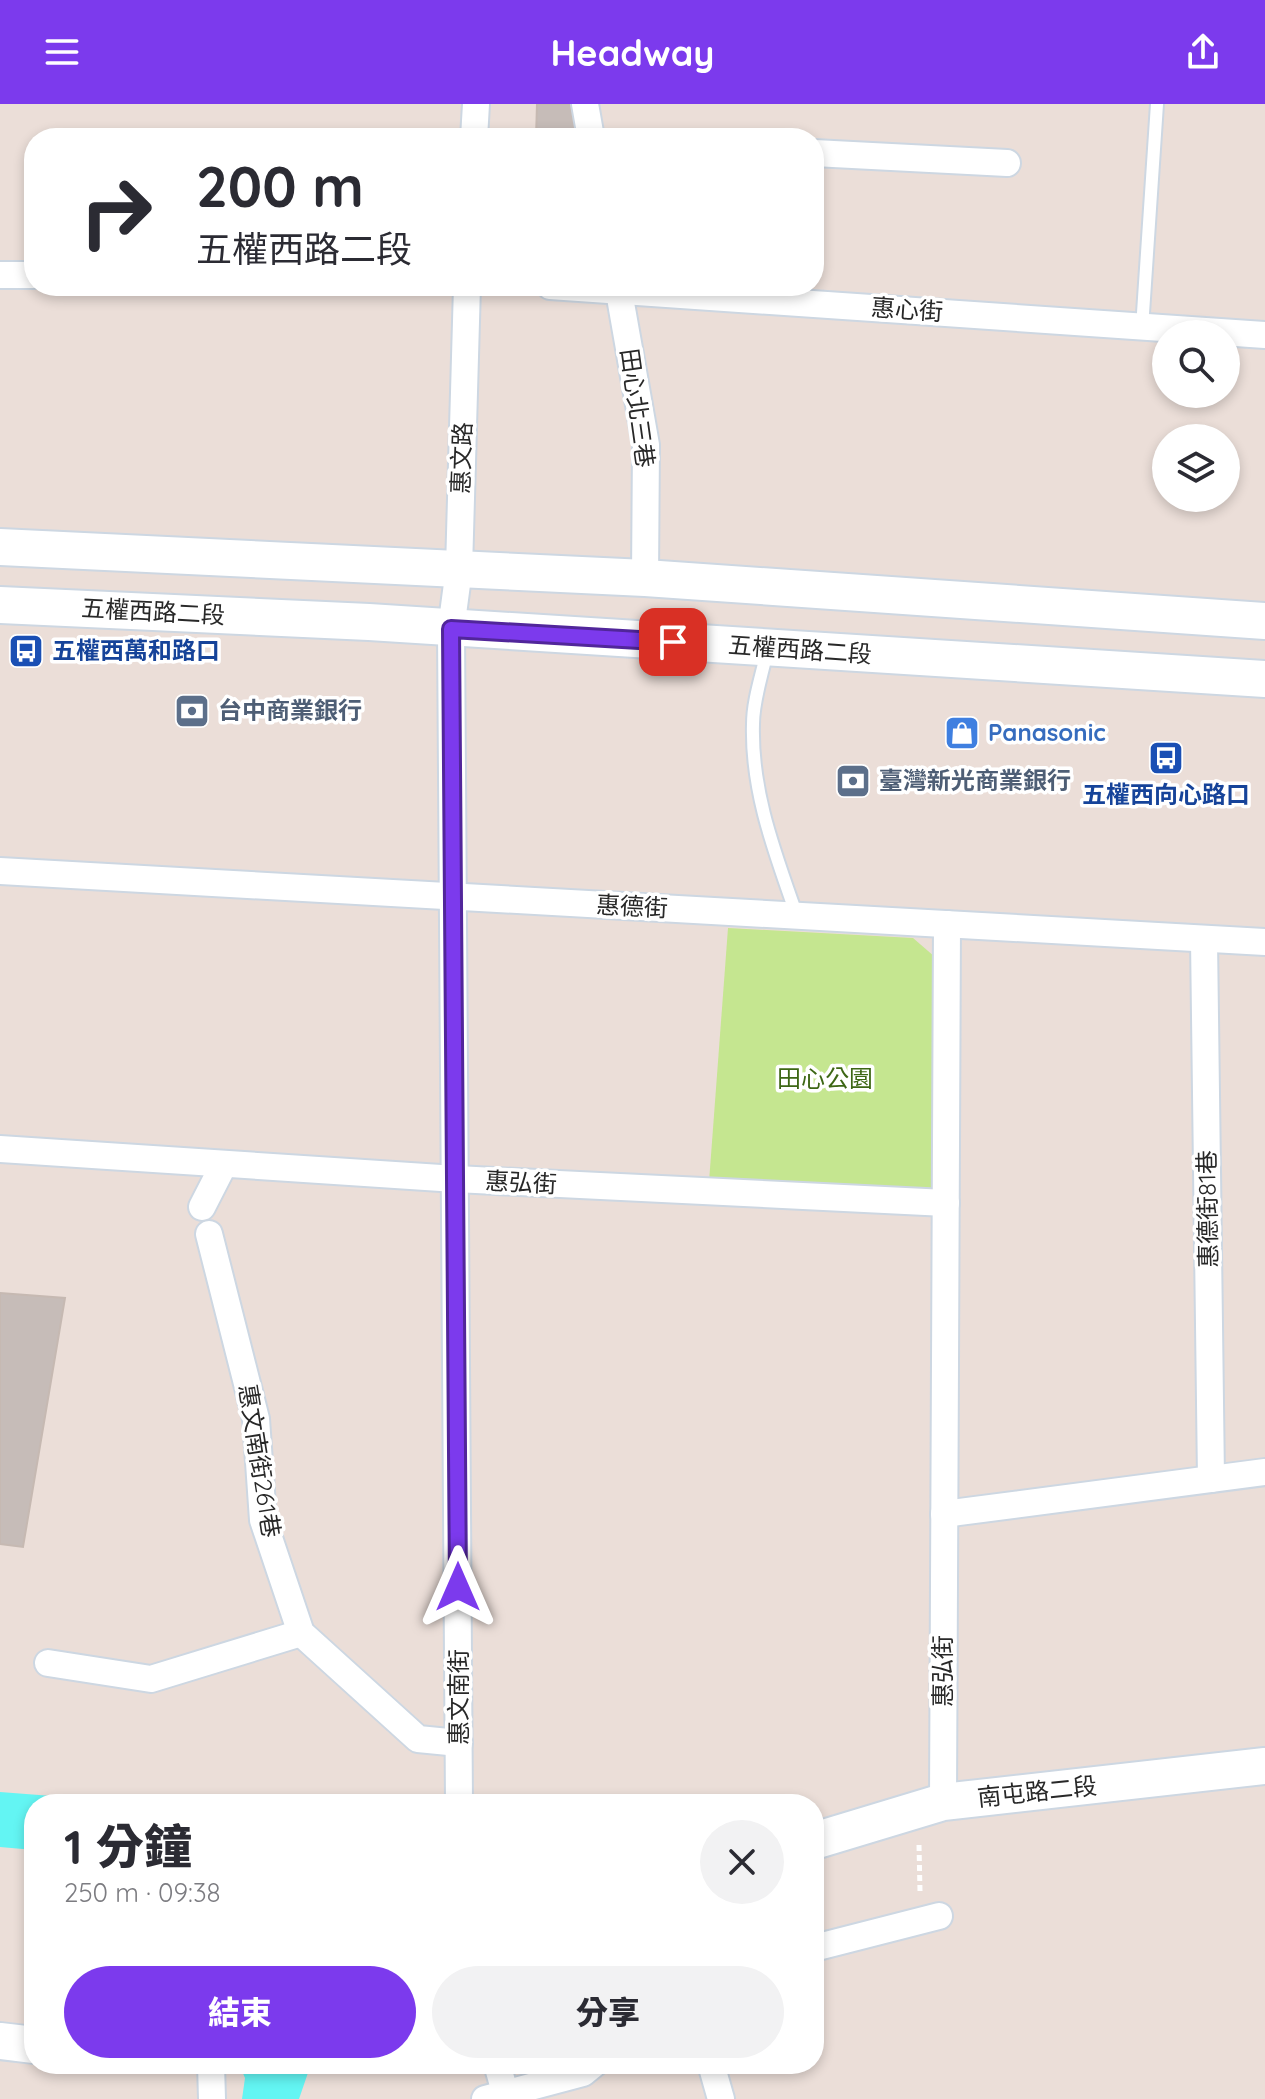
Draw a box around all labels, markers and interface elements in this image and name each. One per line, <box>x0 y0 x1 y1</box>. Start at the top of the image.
icon: menu <box>40 30 84 74</box>
text: Headway <box>550 30 715 75</box>
icon: share <box>1181 30 1225 74</box>
text: 200 m <box>196 151 364 221</box>
icon: right <box>64 160 168 264</box>
text: 五權西路二段 <box>196 226 412 271</box>
street label: 惠心街 <box>870 292 944 326</box>
map controls <box>1152 320 1240 512</box>
button: search <box>1152 320 1240 408</box>
street label: 田心北三巷 <box>615 346 661 469</box>
street label: 惠文路 <box>445 421 477 494</box>
button: layers <box>1152 424 1240 512</box>
street label: 五權西路二段 <box>80 592 226 630</box>
pin <box>639 608 707 676</box>
icon: arrive <box>651 620 695 664</box>
street label: 五權西路二段 <box>727 629 873 669</box>
bus stop icon: 五權西萬和路口 <box>7 632 45 670</box>
place label: 五權西萬和路口 <box>52 635 220 665</box>
bank icon: 台中商業銀行 <box>173 692 211 730</box>
place label: 台中商業銀行 <box>218 695 362 725</box>
shop icon: Panasonic <box>943 714 981 752</box>
place label: Panasonic <box>988 717 1106 747</box>
bus stop icon: 五權西向心路口 <box>1147 739 1185 777</box>
bank icon: 臺灣新光商業銀行 <box>834 762 872 800</box>
place label: 臺灣新光商業銀行 <box>879 765 1071 795</box>
place label: 五權西向心路口 <box>1082 779 1250 809</box>
street label: 惠德街 <box>595 889 669 923</box>
park label: 田心公園 <box>777 1063 873 1093</box>
street label: 惠德街81巷 <box>1191 1150 1223 1268</box>
street label: 惠弘街 <box>484 1165 558 1199</box>
street label: 惠文南街261巷 <box>233 1382 287 1540</box>
position arrow <box>416 1545 500 1629</box>
street label: 惠弘街 <box>927 1635 957 1707</box>
street label: 惠文南街 <box>443 1649 473 1745</box>
street label: 南屯路二段 <box>976 1770 1098 1812</box>
text: 1 分鐘 <box>64 1816 192 1876</box>
button: close <box>700 1820 784 1904</box>
text: 250 m · 09:38 <box>64 1876 221 1909</box>
button: 結束 <box>64 1966 416 2058</box>
button: 分享 <box>432 1966 784 2058</box>

